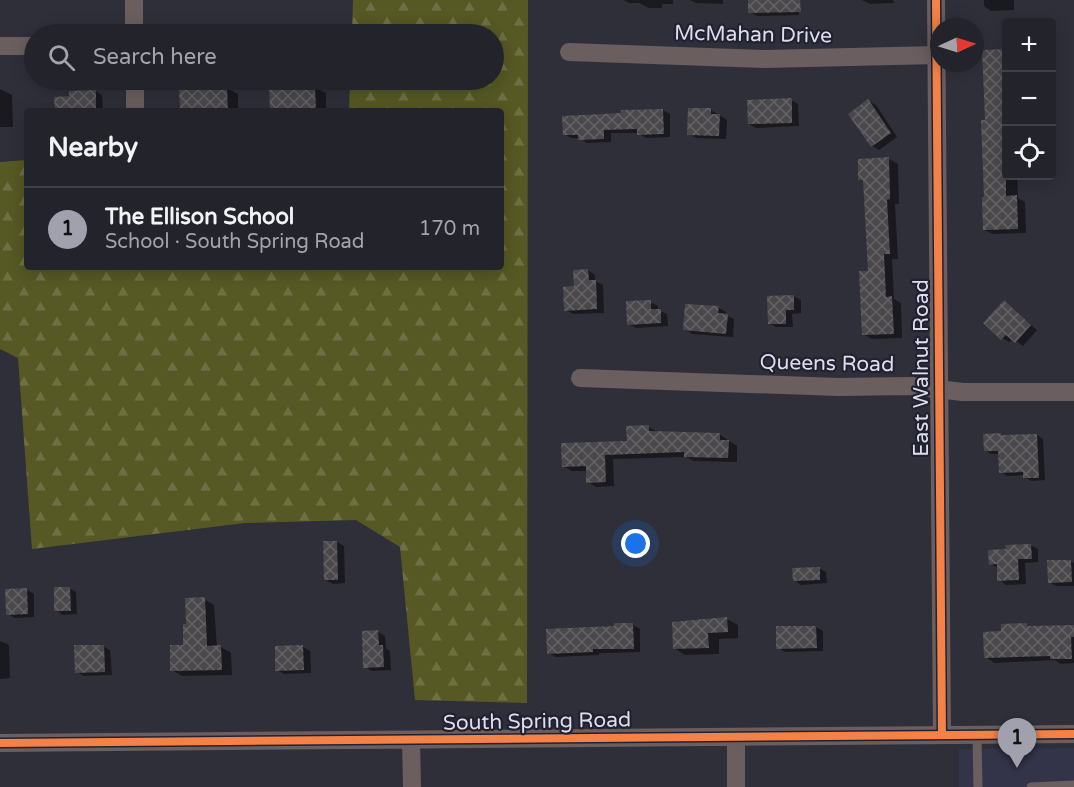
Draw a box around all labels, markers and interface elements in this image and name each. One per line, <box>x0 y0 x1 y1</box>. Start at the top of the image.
north arrow <box>930 18 984 72</box>
map controls <box>1002 18 1056 180</box>
button: + <box>1002 18 1056 72</box>
street label: McMahan Drive <box>674 21 832 48</box>
search box <box>24 24 504 90</box>
icon: search <box>45 41 78 74</box>
text: Search here <box>93 44 217 70</box>
button: − <box>1002 72 1056 126</box>
button: locate <box>1002 126 1056 180</box>
text: Nearby <box>48 132 138 163</box>
text: The Ellison School <box>105 204 294 230</box>
text: 1 <box>61 217 74 241</box>
text: 170 m <box>419 217 480 241</box>
text: School · South Spring Road <box>105 230 364 254</box>
street label: East Walnut Road <box>909 279 934 457</box>
street label: Queens Road <box>760 350 894 377</box>
your location <box>621 529 650 558</box>
street label: South Spring Road <box>443 707 631 736</box>
pin: 1 <box>998 718 1036 768</box>

